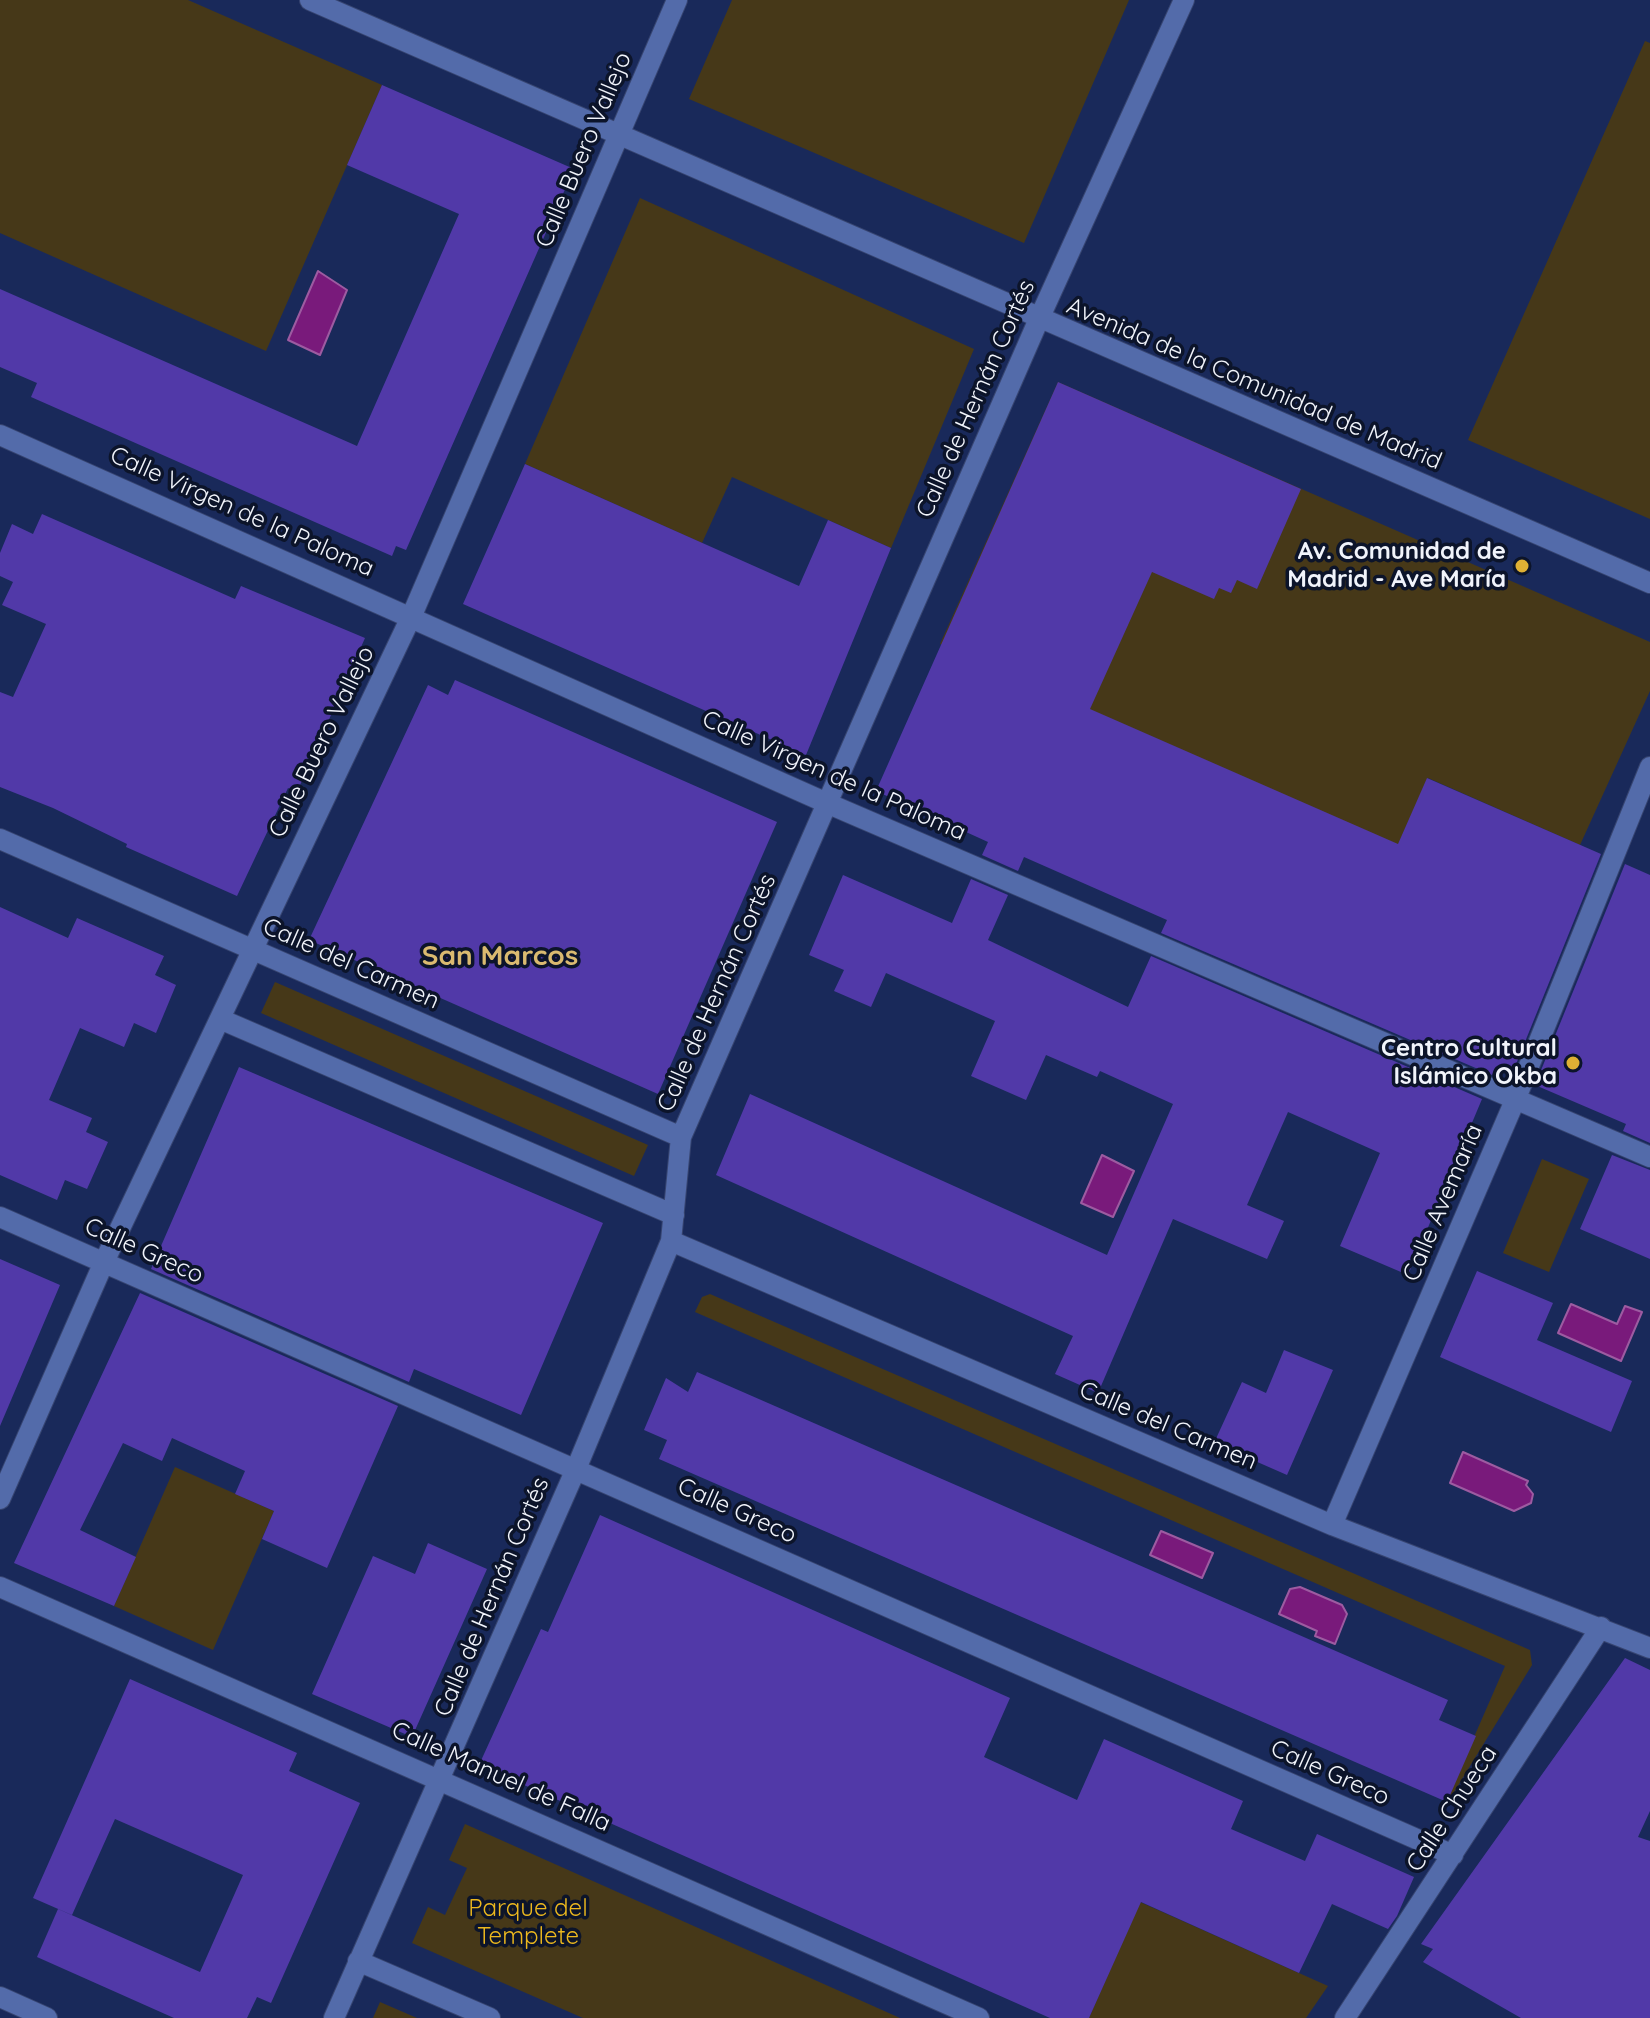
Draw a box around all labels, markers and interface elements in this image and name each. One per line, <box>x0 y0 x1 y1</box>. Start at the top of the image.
street label: Calle Buero Vallejo <box>530 48 638 252</box>
street label: Calle de Hernán Cortés <box>911 276 1041 522</box>
street label: Avenida de la Comunidad de Madrid <box>1062 292 1446 476</box>
street label: Calle Virgen de la Paloma <box>106 441 378 583</box>
place label: Av. Comunidad de Madrid - Ave María <box>1287 538 1506 594</box>
marker: Av. Comunidad de Madrid - Ave María <box>1513 557 1531 575</box>
street label: Calle Buero Vallejo <box>263 642 381 842</box>
street label: Calle Virgen de la Paloma <box>698 705 970 847</box>
street label: Calle de Hernán Cortés <box>652 870 782 1116</box>
street label: Calle del Carmen <box>258 912 444 1016</box>
district label: San Marcos <box>422 940 578 974</box>
place label: Centro Cultural Islámico Okba <box>1381 1035 1557 1091</box>
marker: Centro Cultural Islámico Okba <box>1564 1054 1582 1072</box>
street label: Calle Avemaría <box>1397 1120 1489 1286</box>
street label: Calle Greco <box>80 1212 208 1290</box>
street label: Calle del Carmen <box>1075 1376 1261 1476</box>
street label: Calle Greco <box>673 1472 801 1550</box>
street label: Calle de Hernán Cortés <box>429 1473 555 1721</box>
street label: Calle Manuel de Falla <box>387 1716 615 1838</box>
street label: Calle Greco <box>1266 1734 1394 1812</box>
street label: Calle Chueca <box>1401 1741 1503 1877</box>
park label: Parque del Templete <box>468 1895 588 1951</box>

